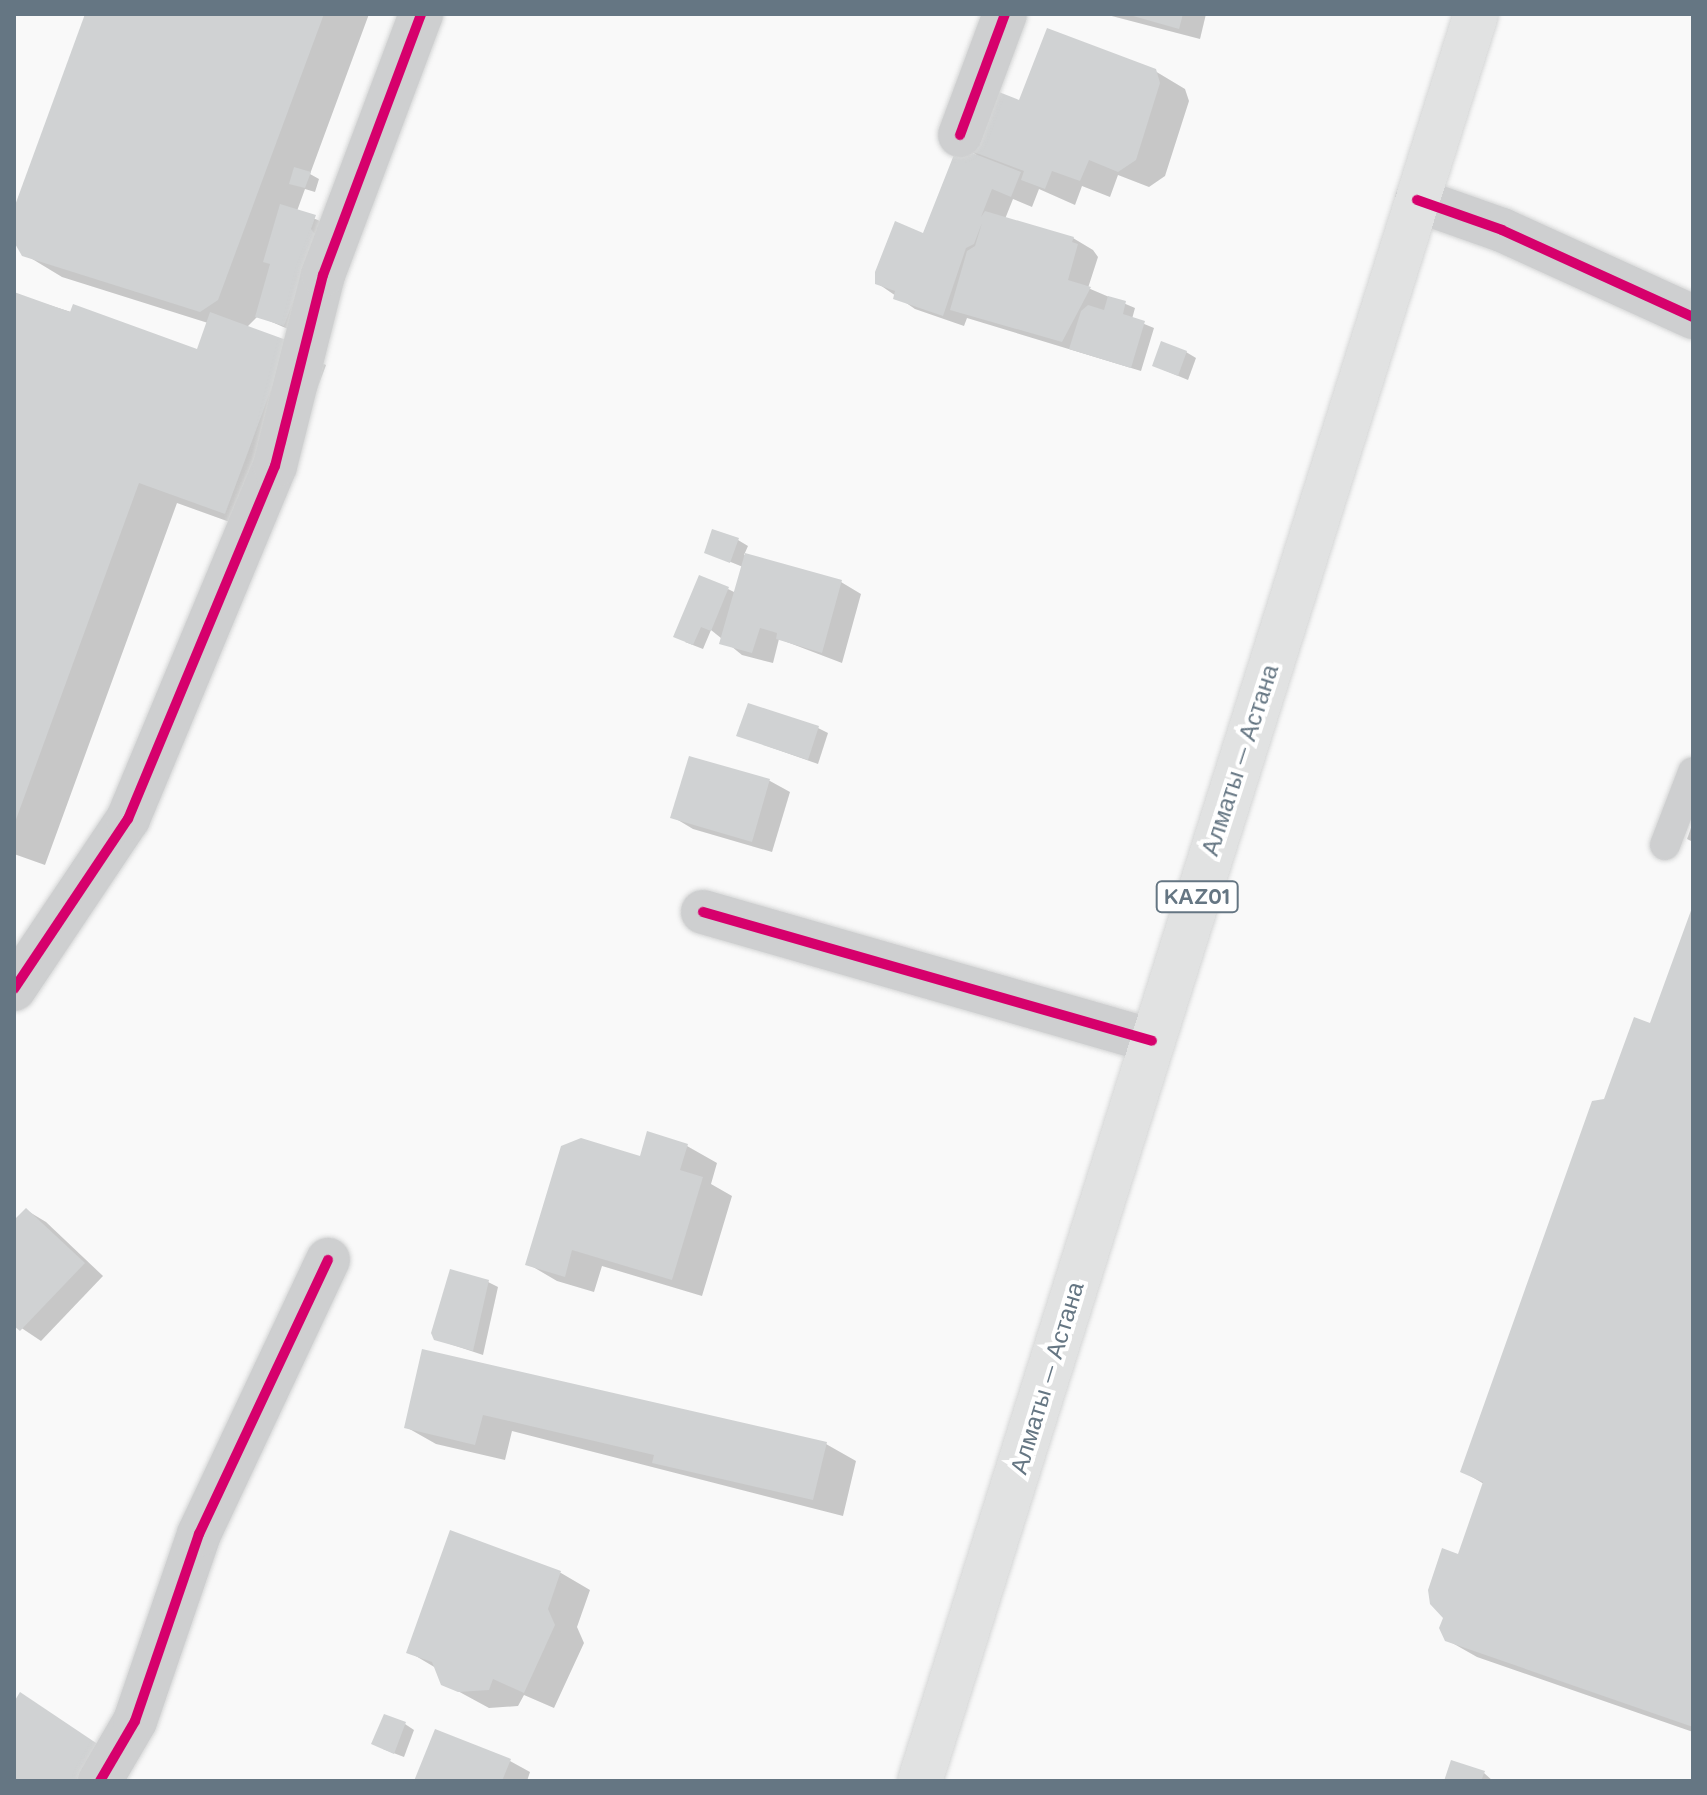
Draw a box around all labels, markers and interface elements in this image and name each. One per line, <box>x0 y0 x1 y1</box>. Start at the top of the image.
street label: Алматы — Астана <box>1195 661 1285 859</box>
road number: KАZ01 <box>1155 879 1239 915</box>
street label: Алматы — Астана <box>1004 1278 1090 1478</box>

